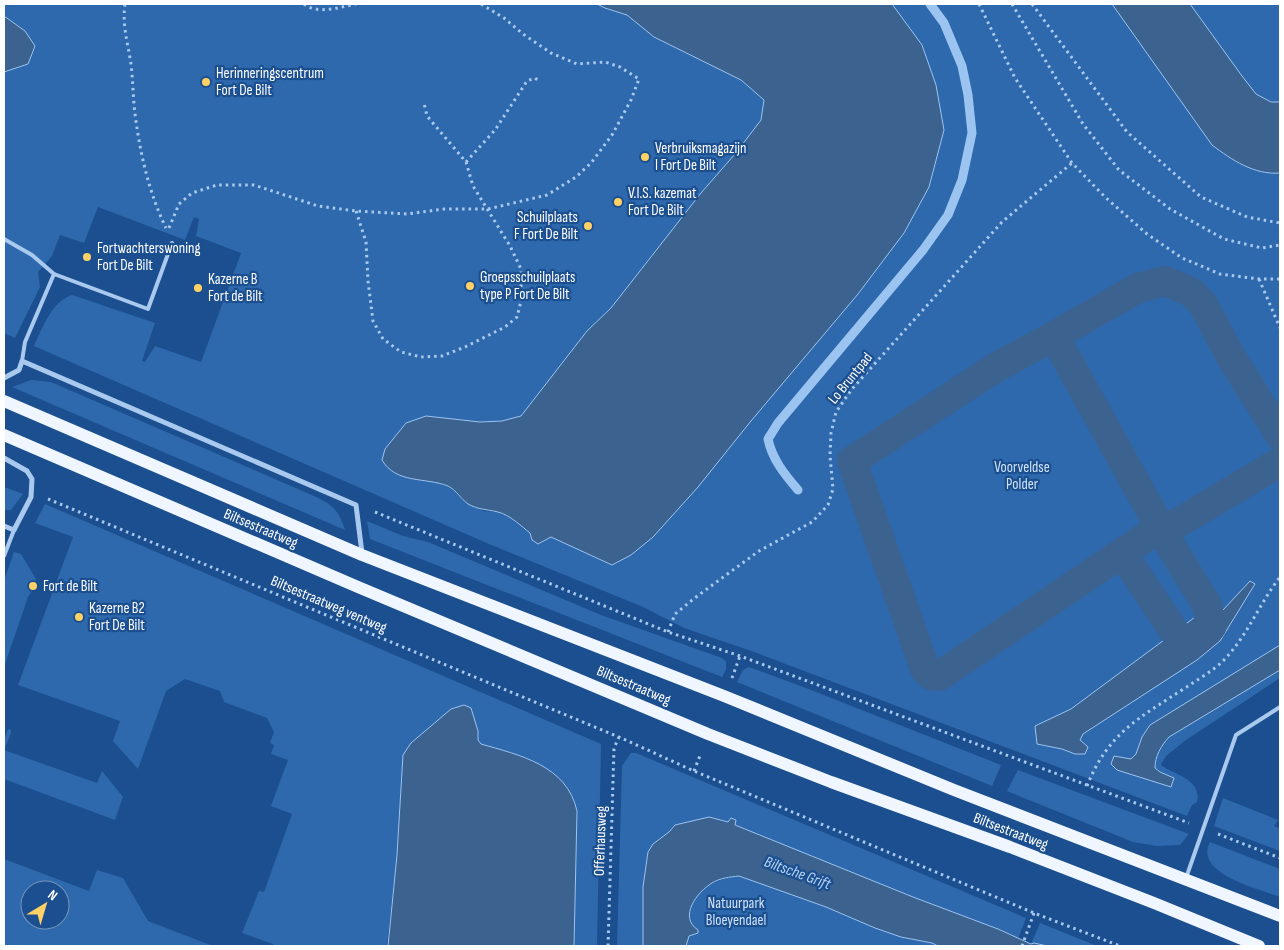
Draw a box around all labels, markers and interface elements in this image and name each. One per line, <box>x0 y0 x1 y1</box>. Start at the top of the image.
place label: Herinneringscentrum Fort De Bilt <box>216 64 324 100</box>
marker: Herinneringscentrum Fort De Bilt <box>200 76 212 88</box>
place label: Verbruiksmagazijn I Fort De Bilt <box>655 139 746 175</box>
marker: Verbruiksmagazijn I Fort De Bilt <box>639 151 651 163</box>
place label: V.I.S. kazemat Fort De Bilt <box>628 184 697 220</box>
marker: V.I.S. kazemat Fort De Bilt <box>612 196 624 208</box>
place label: Schuilplaats F Fort De Bilt <box>514 208 578 244</box>
marker: Schuilplaats F Fort De Bilt <box>582 220 594 232</box>
place label: Fortwachterswoning Fort De Bilt <box>97 239 200 275</box>
marker: Fortwachterswoning Fort De Bilt <box>81 251 93 263</box>
place label: Groepsschuilplaats type P Fort De Bilt <box>480 268 575 304</box>
place label: Kazerne B Fort de Bilt <box>208 270 263 306</box>
marker: Groepsschuilplaats type P Fort De Bilt <box>464 280 476 292</box>
marker: Kazerne B Fort de Bilt <box>192 282 204 294</box>
street label: Lo Bruntpad <box>824 349 877 408</box>
park label: Voorveldse Polder <box>994 458 1050 494</box>
street label: Biltsestraatweg <box>221 504 301 553</box>
street label: Biltsestraatweg ventweg <box>268 571 390 637</box>
place label: Fort de Bilt <box>43 577 98 596</box>
marker: Fort de Bilt <box>27 580 39 592</box>
place label: Kazerne B2 Fort De Bilt <box>89 599 145 635</box>
marker: Kazerne B2 Fort De Bilt <box>73 611 85 623</box>
street label: Biltsestraatweg <box>594 661 674 710</box>
street label: Offerhausweg <box>590 806 611 876</box>
street label: Biltsestraatweg <box>971 808 1051 854</box>
water label: Biltsche Grift <box>762 853 834 895</box>
north arrow <box>20 880 70 930</box>
text: N <box>45 886 61 904</box>
park label: Natuurpark Bloeyendael <box>706 894 766 930</box>

